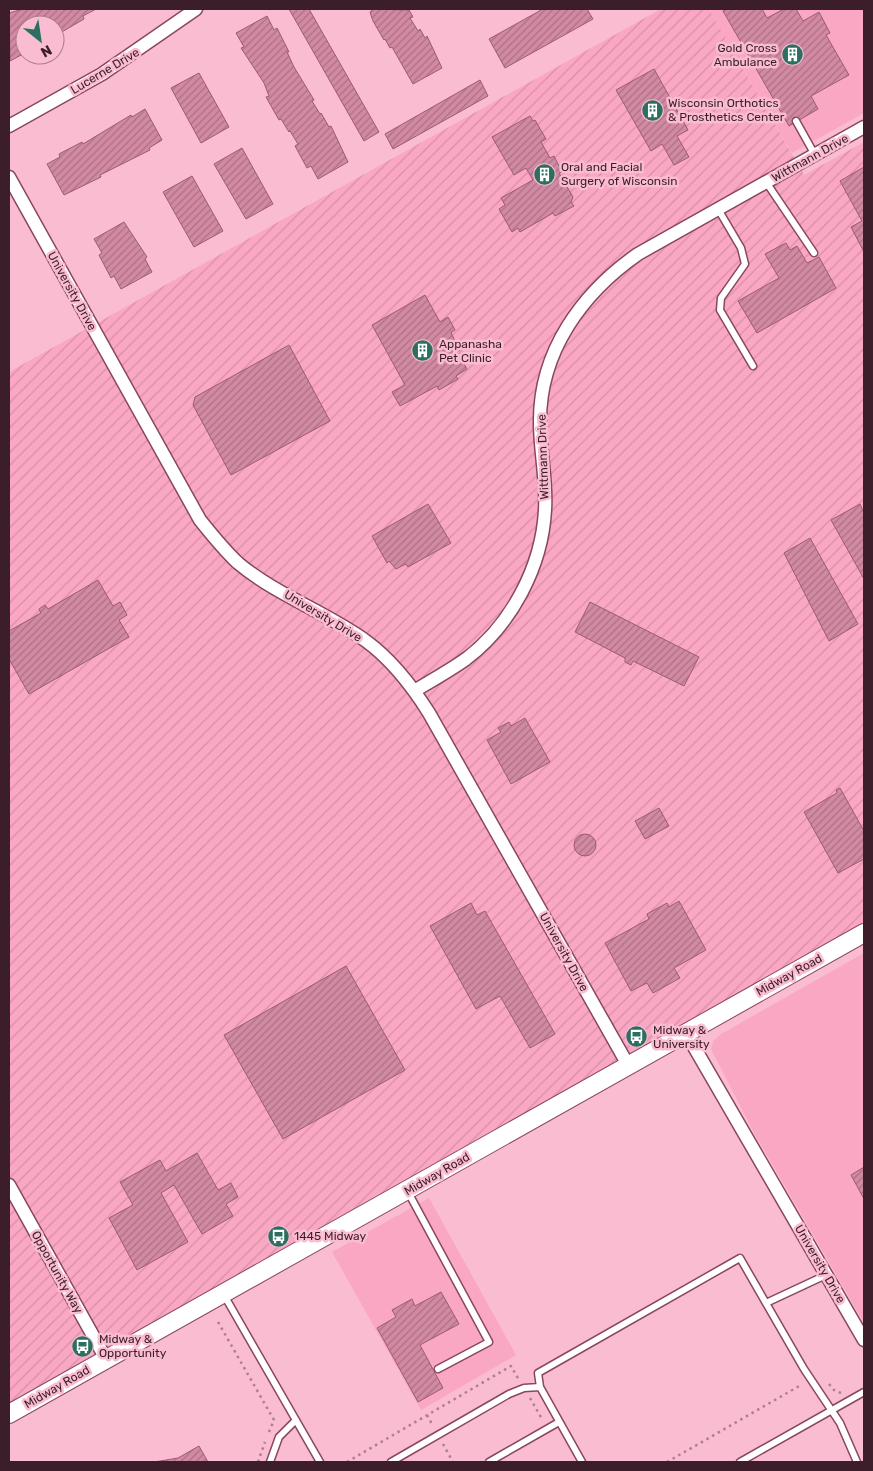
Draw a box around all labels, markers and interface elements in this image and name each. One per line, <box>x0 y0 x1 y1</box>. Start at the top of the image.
north arrow <box>15 15 65 65</box>
text: N <box>38 41 55 61</box>
place label: Gold Cross Ambulance <box>714 41 777 69</box>
building icon: Gold Cross Ambulance <box>781 43 805 67</box>
street label: Lucerne Drive <box>68 45 142 97</box>
place label: Wisconsin Orthotics & Prosthetics Center <box>668 96 785 124</box>
building icon: Wisconsin Orthotics & Prosthetics Center <box>640 98 664 122</box>
street label: Wittmann Drive <box>769 131 851 185</box>
place label: Oral and Facial Surgery of Wisconsin <box>561 160 677 188</box>
building icon: Oral and Facial Surgery of Wisconsin <box>533 162 557 186</box>
street label: University Drive <box>45 249 100 333</box>
place label: Appanasha Pet Clinic <box>439 337 502 365</box>
building icon: Appanasha Pet Clinic <box>411 339 435 363</box>
street label: Wittmann Drive <box>535 414 551 500</box>
street label: University Drive <box>282 587 365 645</box>
street label: University Drive <box>537 910 592 994</box>
street label: Midway Road <box>754 951 824 999</box>
place label: Midway & University <box>653 1023 710 1051</box>
bus stop icon: Midway & University <box>625 1025 649 1049</box>
street label: Midway Road <box>402 1150 472 1198</box>
street label: University Drive <box>792 1222 848 1306</box>
bus stop icon: 1445 Midway <box>266 1224 290 1248</box>
street label: Opportunity Way <box>29 1228 86 1316</box>
place label: 1445 Midway <box>294 1229 367 1243</box>
place label: Midway & Opportunity <box>99 1332 167 1360</box>
bus stop icon: Midway & Opportunity <box>71 1334 95 1358</box>
street label: Midway Road <box>22 1363 92 1411</box>

